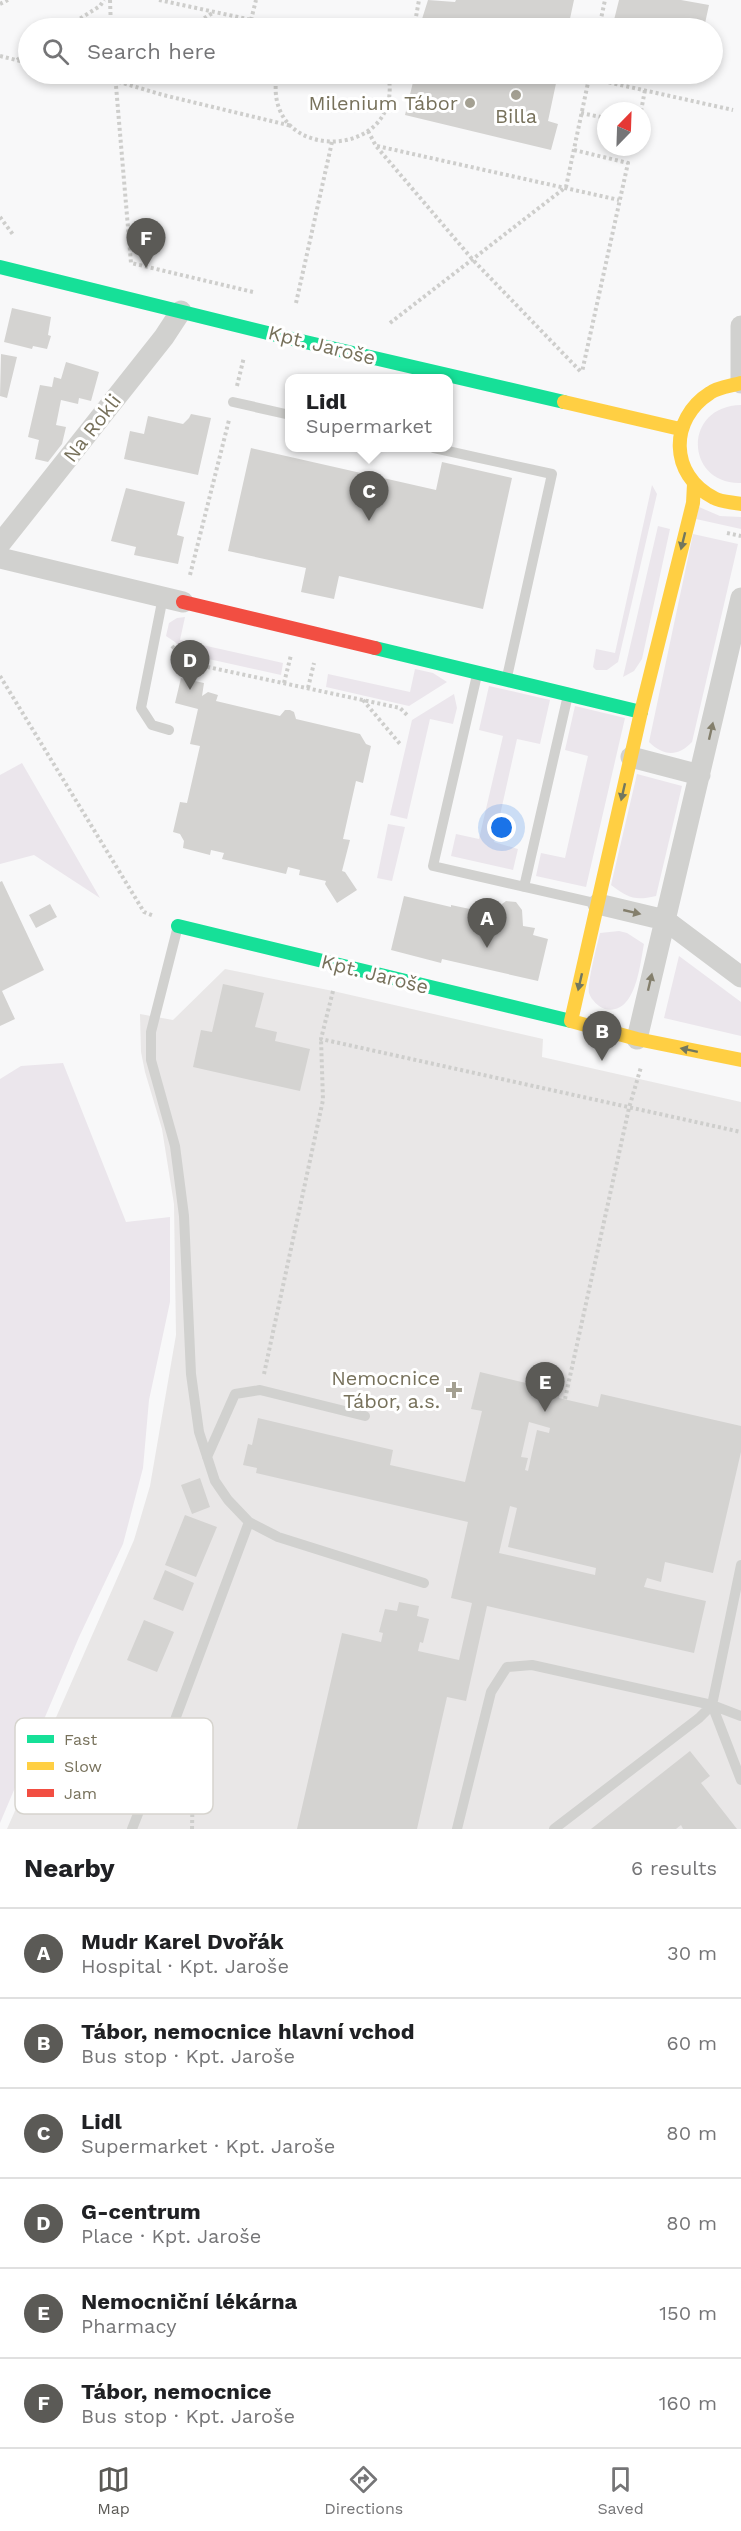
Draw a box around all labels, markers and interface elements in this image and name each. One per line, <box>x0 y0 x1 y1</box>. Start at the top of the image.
search box <box>18 18 723 84</box>
icon: search <box>39 35 72 68</box>
text: Search here <box>87 39 216 64</box>
marker: Billa <box>509 88 523 102</box>
place label: Milenium Tábor <box>308 91 458 115</box>
marker: Milenium Tábor <box>463 96 477 110</box>
north arrow <box>597 102 651 156</box>
place label: Billa <box>495 104 537 128</box>
pin: F <box>126 218 166 268</box>
street label: Kpt. Jaroše <box>266 320 378 370</box>
popup <box>285 374 453 452</box>
street label: Na Rokli <box>58 389 126 467</box>
text: Lidl <box>306 389 346 414</box>
text: Supermarket <box>306 414 432 438</box>
pin: C <box>350 472 388 521</box>
one-way arrow <box>678 532 688 550</box>
pin: D <box>170 640 210 690</box>
one-way arrow <box>706 722 716 741</box>
one-way arrow <box>618 783 628 801</box>
your location <box>487 813 516 842</box>
pin: A <box>468 898 506 948</box>
one-way arrow <box>622 907 641 917</box>
street label: Kpt. Jaroše <box>319 949 431 999</box>
one-way arrow <box>575 973 584 992</box>
one-way arrow <box>646 973 656 991</box>
pin: B <box>582 1012 622 1061</box>
one-way arrow <box>679 1045 698 1054</box>
pin: E <box>526 1362 564 1412</box>
place label: Nemocnice Tábor, a.s. <box>331 1366 440 1413</box>
marker: Nemocnice Tábor, a.s. <box>445 1381 463 1399</box>
legend <box>15 1718 213 1814</box>
text: Fast <box>64 1730 97 1749</box>
text: Slow <box>64 1757 102 1776</box>
text: Jam <box>64 1784 97 1803</box>
text: Nearby <box>24 1853 115 1883</box>
text: 6 results <box>631 1856 717 1880</box>
text: Mudr Karel Dvořák <box>81 1929 284 1954</box>
text: A <box>37 1941 50 1965</box>
text: 30 m <box>667 1941 717 1965</box>
text: Hospital · Kpt. Jaroše <box>81 1954 289 1978</box>
text: Tábor, nemocnice hlavní vchod <box>81 2019 415 2044</box>
text: B <box>37 2031 50 2055</box>
text: 60 m <box>667 2031 717 2055</box>
text: Bus stop · Kpt. Jaroše <box>81 2044 295 2068</box>
text: Lidl <box>81 2109 122 2134</box>
text: C <box>37 2121 50 2145</box>
text: 80 m <box>666 2121 717 2145</box>
text: Supermarket · Kpt. Jaroše <box>81 2134 335 2158</box>
text: G-centrum <box>81 2199 201 2224</box>
text: D <box>36 2211 51 2235</box>
text: 80 m <box>666 2211 717 2235</box>
text: Place · Kpt. Jaroše <box>81 2224 261 2248</box>
text: Nemocniční lékárna <box>81 2289 297 2314</box>
text: E <box>37 2301 50 2325</box>
text: 150 m <box>659 2301 717 2325</box>
text: Pharmacy <box>81 2314 177 2338</box>
text: Tábor, nemocnice <box>81 2379 272 2404</box>
text: F <box>37 2391 50 2415</box>
text: 160 m <box>659 2391 717 2415</box>
text: Bus stop · Kpt. Jaroše <box>81 2404 295 2428</box>
tab: Map <box>97 2463 130 2518</box>
tab: Directions <box>324 2463 403 2518</box>
tab: Saved <box>597 2463 644 2518</box>

